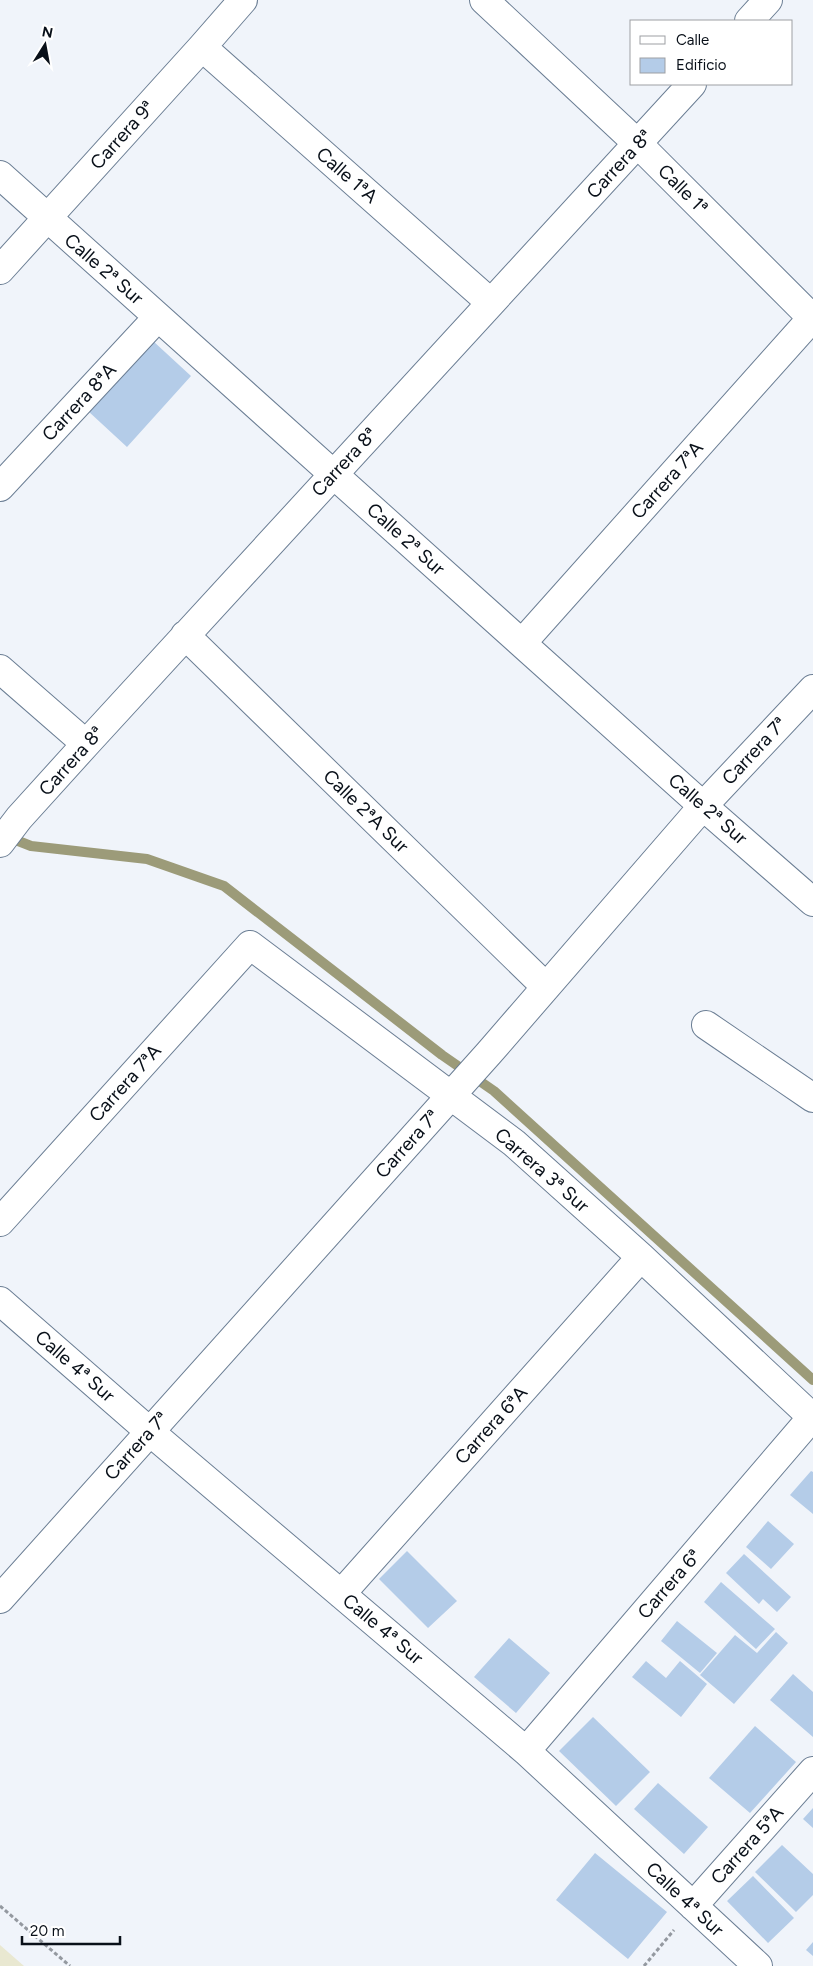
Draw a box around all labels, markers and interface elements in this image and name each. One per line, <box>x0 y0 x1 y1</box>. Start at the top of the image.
north arrow <box>20 20 70 70</box>
legend <box>630 20 793 85</box>
text: N <box>40 23 54 42</box>
text: Calle <box>676 31 709 49</box>
text: Edificio <box>676 56 727 74</box>
street label: Carrera 9ª <box>85 96 159 174</box>
street label: Carrera 8ª <box>581 125 657 203</box>
street label: Calle 1ªA <box>312 142 382 208</box>
street label: Calle 1ª <box>653 159 713 219</box>
street label: Calle 2ª Sur <box>60 228 149 310</box>
street label: Carrera 8ªA <box>37 358 121 446</box>
street label: Carrera 8ª <box>306 423 382 501</box>
street label: Carrera 7ªA <box>626 436 708 524</box>
street label: Calle 2ª Sur <box>362 498 450 580</box>
street label: Carrera 7ª <box>717 712 791 790</box>
street label: Carrera 8ª <box>34 722 108 800</box>
street label: Calle 2ªA Sur <box>318 765 414 858</box>
street label: Calle 2ª Sur <box>664 768 753 850</box>
street label: Carrera 7ªA <box>84 1039 166 1127</box>
street label: Carrera 7ª <box>370 1105 444 1183</box>
street label: Carrera 3ª Sur <box>490 1123 594 1218</box>
street label: Calle 4ª Sur <box>30 1325 120 1407</box>
street label: Carrera 6ªA <box>450 1381 532 1469</box>
street label: Carrera 7ª <box>99 1407 173 1485</box>
street label: Carrera 6ª <box>633 1545 705 1623</box>
street label: Calle 4ª Sur <box>338 1589 428 1670</box>
street label: Carrera 5ªA <box>706 1801 788 1889</box>
street label: Calle 4ª Sur <box>641 1857 729 1941</box>
scale bar <box>22 1914 120 1946</box>
text: 20 m <box>30 1922 64 1940</box>

